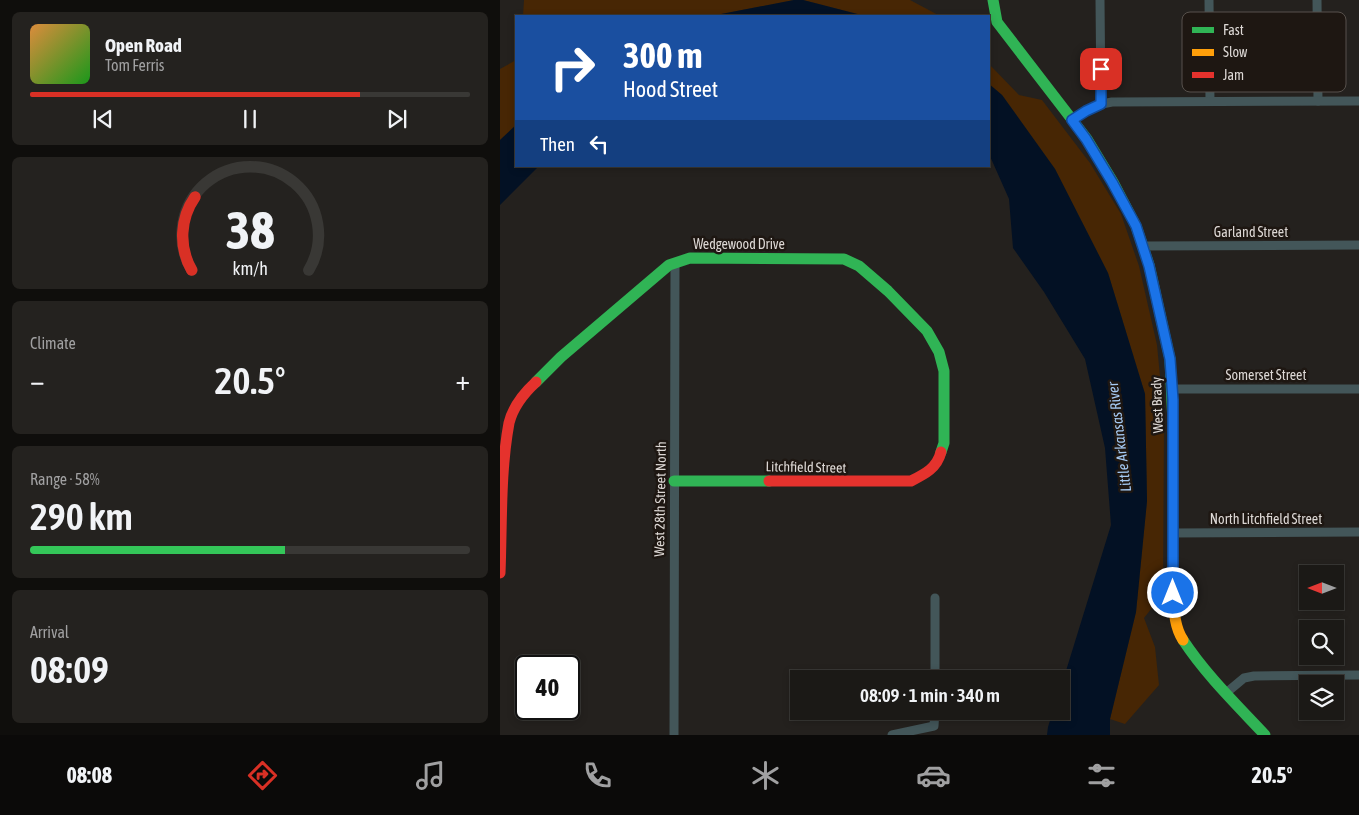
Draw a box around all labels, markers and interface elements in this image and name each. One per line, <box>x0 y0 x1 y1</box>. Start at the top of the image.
legend <box>1182 12 1346 92</box>
text: Fast <box>1223 22 1244 38</box>
text: Open Road <box>105 34 182 56</box>
icon: right <box>540 35 605 100</box>
text: 300 m <box>623 35 702 75</box>
text: Slow <box>1223 44 1248 60</box>
pin <box>1080 48 1122 90</box>
icon: arrive <box>1087 55 1115 83</box>
text: Tom Ferris <box>105 56 164 74</box>
text: Jam <box>1223 67 1244 83</box>
text: Hood Street <box>623 76 718 102</box>
icon: previous <box>89 105 117 133</box>
icon: pause <box>236 105 264 133</box>
icon: next <box>383 105 411 133</box>
icon: left <box>585 130 613 158</box>
text: Then <box>540 133 575 155</box>
text: 38 <box>226 200 274 260</box>
street label: Garland Street <box>1214 224 1288 240</box>
street label: Wedgewood Drive <box>693 236 785 252</box>
text: km/h <box>232 258 268 279</box>
text: Climate <box>30 334 76 352</box>
text: 20.5° <box>215 359 285 402</box>
text: − <box>30 364 45 396</box>
text: + <box>455 364 470 396</box>
street label: Somerset Street <box>1226 367 1307 383</box>
street label: West Brady <box>1148 376 1166 433</box>
water label: Little Arkansas River <box>1104 380 1134 493</box>
street label: West 28th Street North <box>651 441 669 557</box>
street label: Litchfield Street <box>765 458 847 476</box>
text: Range · 58% <box>30 470 100 488</box>
text: 290 km <box>30 495 133 538</box>
street label: North Litchfield Street <box>1210 511 1322 527</box>
north arrow <box>1299 565 1344 610</box>
map controls <box>1299 565 1344 720</box>
position arrow <box>1146 566 1198 618</box>
button: search <box>1299 620 1344 665</box>
text: Arrival <box>30 623 69 641</box>
text: 08:09 <box>30 648 109 691</box>
speed limit sign: 40 <box>515 655 580 720</box>
button: layers <box>1299 675 1344 720</box>
text: 08:09 · 1 min · 340 m <box>860 684 1000 706</box>
icon: directions <box>245 758 280 793</box>
icon: music <box>413 758 448 793</box>
icon: phone <box>580 758 615 793</box>
icon: climate <box>748 758 783 793</box>
icon: car <box>916 758 951 793</box>
icon: filters <box>1084 758 1119 793</box>
text: 08:08 <box>66 762 112 788</box>
text: 20.5° <box>1252 762 1293 788</box>

